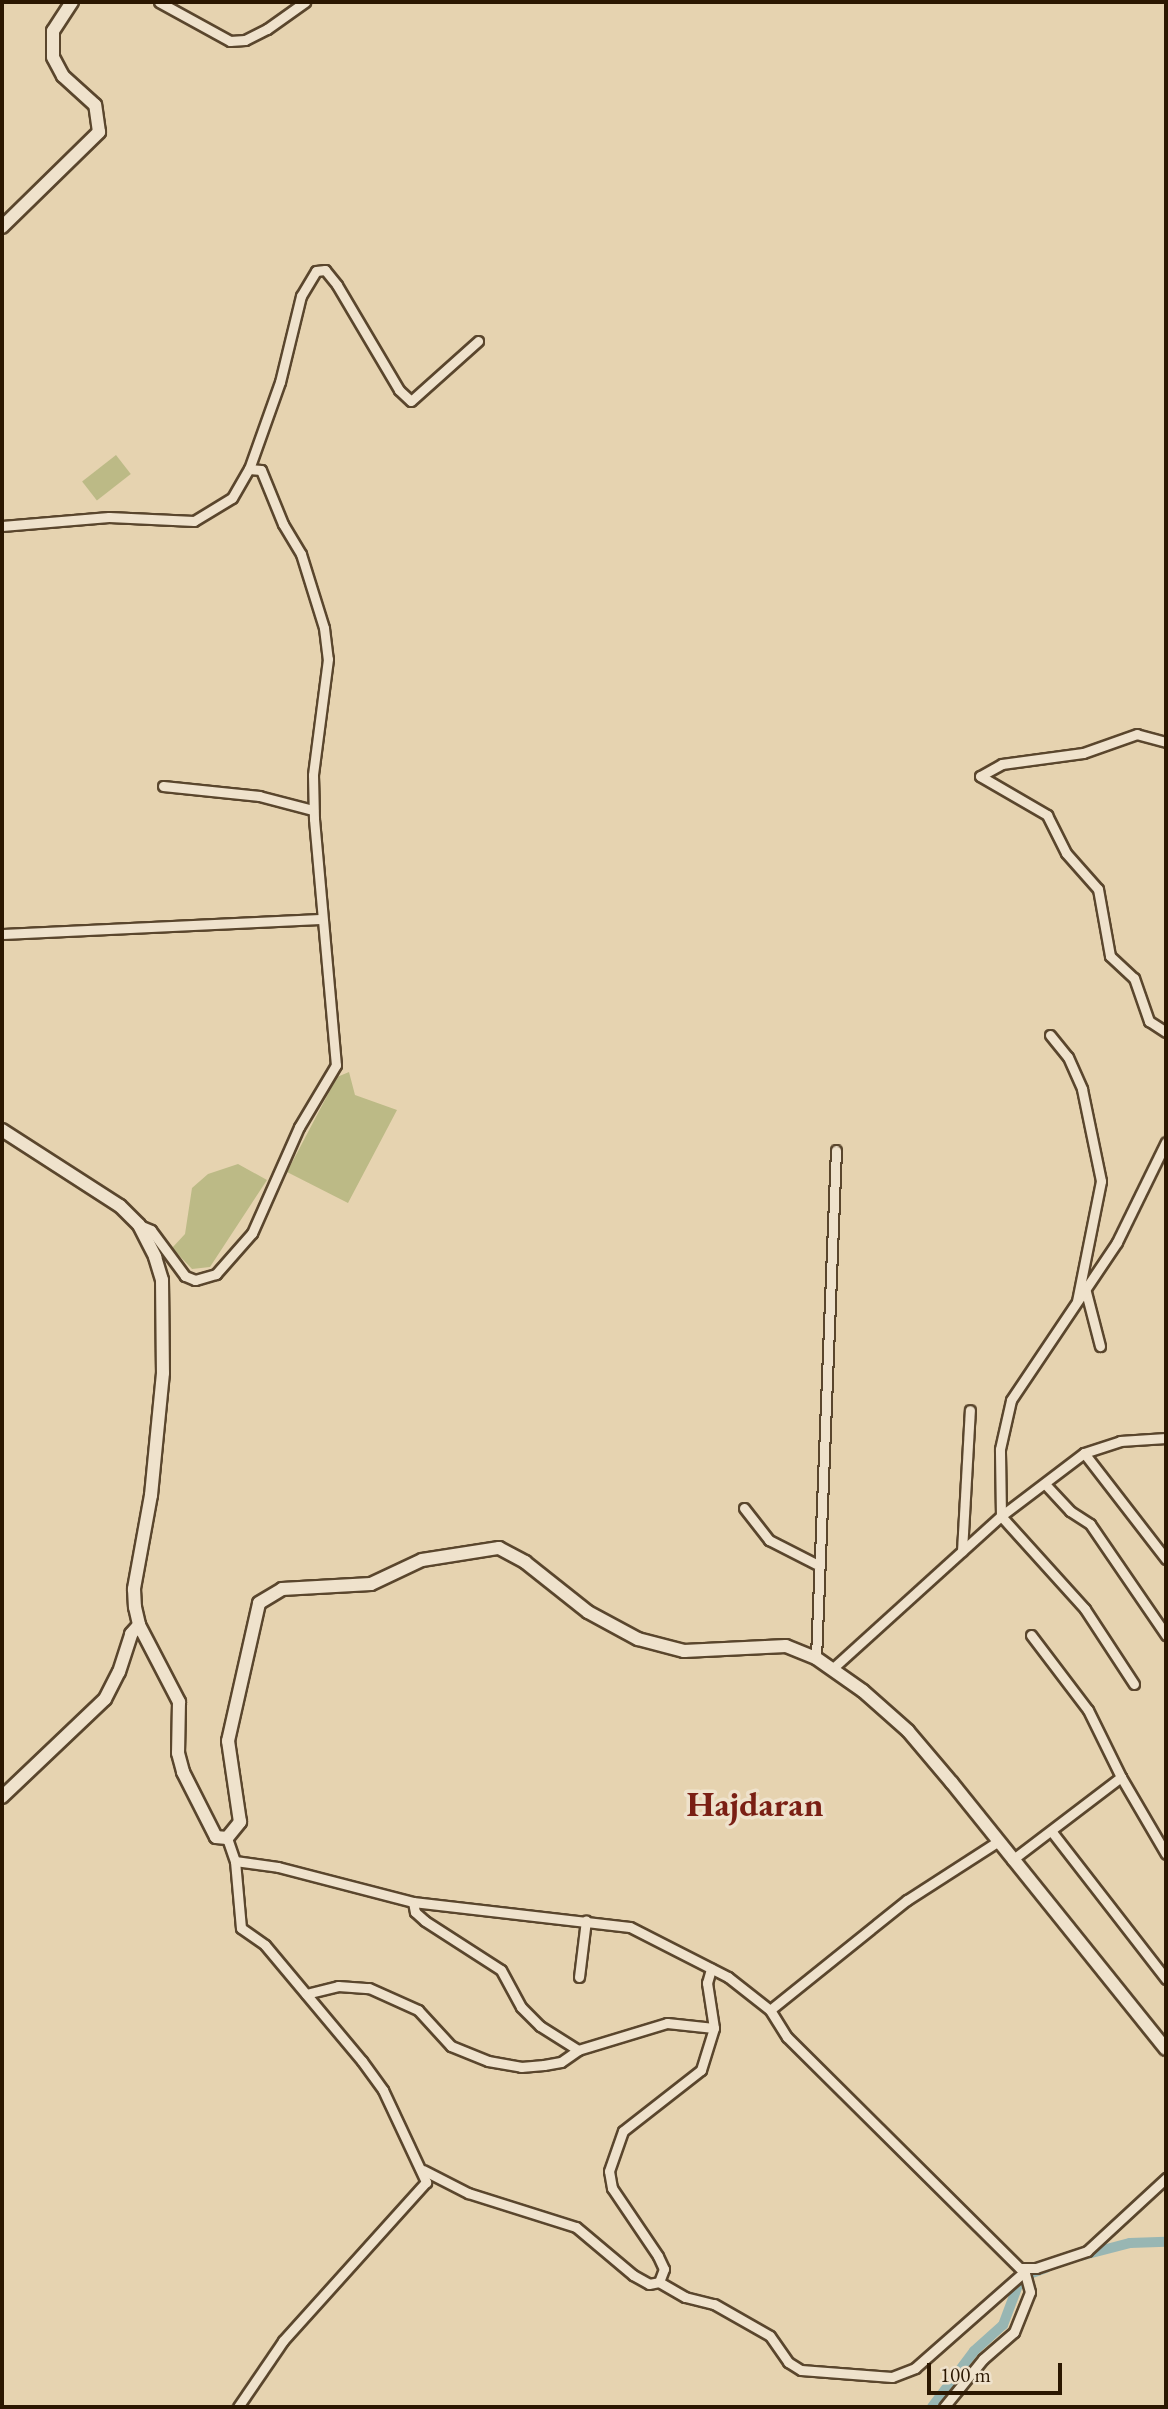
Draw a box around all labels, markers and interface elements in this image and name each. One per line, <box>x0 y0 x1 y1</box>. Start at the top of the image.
district label: Hajdaran <box>687 1783 823 1825</box>
scale bar <box>930 2350 1065 2394</box>
text: 100 m <box>940 2361 991 2388</box>

